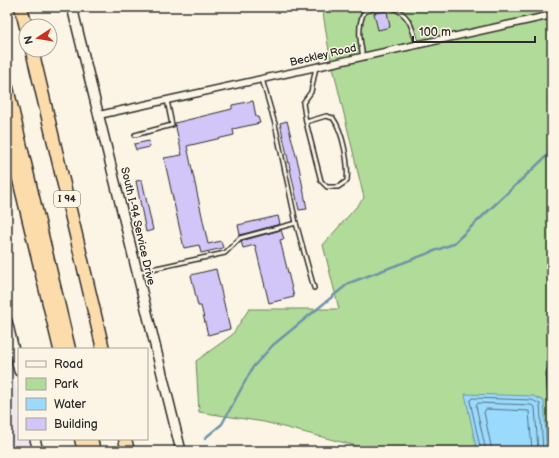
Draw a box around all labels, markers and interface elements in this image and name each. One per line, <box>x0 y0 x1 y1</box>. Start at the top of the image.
north arrow <box>18 18 58 58</box>
scale bar <box>413 18 535 44</box>
text: 100 m <box>419 25 451 40</box>
text: N <box>21 35 36 45</box>
street label: Beckley Road <box>288 41 358 69</box>
street label: South I-94 Service Drive <box>118 166 158 287</box>
road number: I 94 <box>54 191 80 207</box>
legend <box>18 348 148 440</box>
text: Road <box>54 357 83 372</box>
text: Park <box>54 377 78 392</box>
text: Water <box>54 397 86 412</box>
text: Building <box>54 417 98 432</box>

